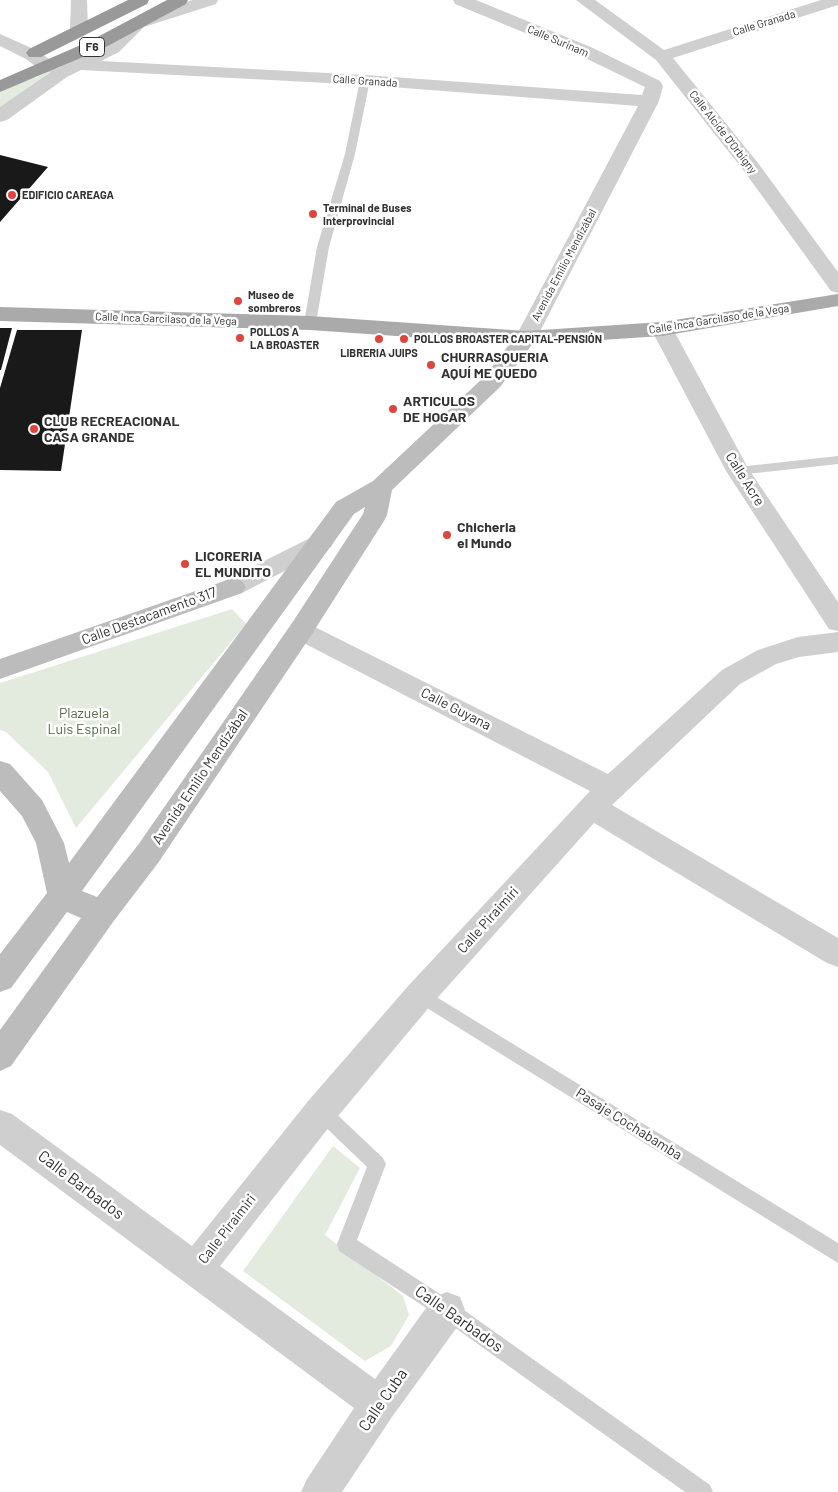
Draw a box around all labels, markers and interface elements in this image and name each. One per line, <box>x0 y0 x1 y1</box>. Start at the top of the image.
street label: Calle Granada <box>731 7 797 39</box>
street label: Calle Surinam <box>525 22 591 60</box>
road number: F6 <box>80 38 104 56</box>
street label: Calle Granada <box>332 72 398 90</box>
street label: Calle Alcide D'Orbigny <box>686 88 760 176</box>
place label: EDIFICIO CAREAGA <box>22 188 114 202</box>
marker: EDIFICIO CAREAGA <box>6 189 18 201</box>
place label: Terminal de Buses Interprovincial <box>323 201 412 227</box>
street label: Avenida Emilio Mendizábal <box>529 207 599 323</box>
marker: Terminal de Buses Interprovincial <box>307 208 319 220</box>
place label: Museo de sombreros <box>248 288 301 314</box>
marker: Museo de sombreros <box>232 295 244 307</box>
street label: Calle Inca Garcilaso de la Vega <box>648 301 790 337</box>
street label: Calle Inca Garcilaso de la Vega <box>95 310 237 328</box>
place label: POLLOS A LA BROASTER <box>250 325 319 351</box>
marker: POLLOS A LA BROASTER <box>234 332 246 344</box>
place label: POLLOS BROASTER CAPITAL-PENSIÓN <box>414 332 602 346</box>
marker: LIBRERIA JUIPS <box>373 333 385 345</box>
marker: POLLOS BROASTER CAPITAL-PENSIÓN <box>398 333 410 345</box>
place label: LIBRERIA JUIPS <box>340 346 418 360</box>
place label: CHURRASQUERIA AQUÍ ME QUEDO <box>441 349 549 382</box>
marker: CHURRASQUERIA AQUÍ ME QUEDO <box>425 359 437 371</box>
place label: ARTICULOS DE HOGAR <box>403 393 475 426</box>
marker: ARTICULOS DE HOGAR <box>387 403 399 415</box>
place label: CLUB RECREACIONAL CASA GRANDE <box>44 413 180 446</box>
marker: CLUB RECREACIONAL CASA GRANDE <box>28 423 40 435</box>
street label: Calle Acre <box>722 449 768 509</box>
place label: Chicheria el Mundo <box>457 519 516 552</box>
marker: Chicheria el Mundo <box>441 529 453 541</box>
place label: LICORERIA EL MUNDITO <box>195 548 271 580</box>
marker: LICORERIA EL MUNDITO <box>179 558 191 570</box>
street label: Calle Destacamento 317 <box>79 584 219 648</box>
street label: Calle Guyana <box>418 684 494 734</box>
park label: Plazuela Luis Espinal <box>48 705 120 738</box>
street label: Avenida Emilio Mendizábal <box>149 706 251 848</box>
street label: Calle Piraimiri <box>454 883 522 957</box>
street label: Pasaje Cochabamba <box>573 1084 685 1164</box>
street label: Calle Barbados <box>34 1146 128 1224</box>
street label: Calle Piraimiri <box>195 1191 259 1267</box>
street label: Calle Barbados <box>411 1282 507 1356</box>
street label: Calle Cuba <box>354 1365 412 1435</box>

